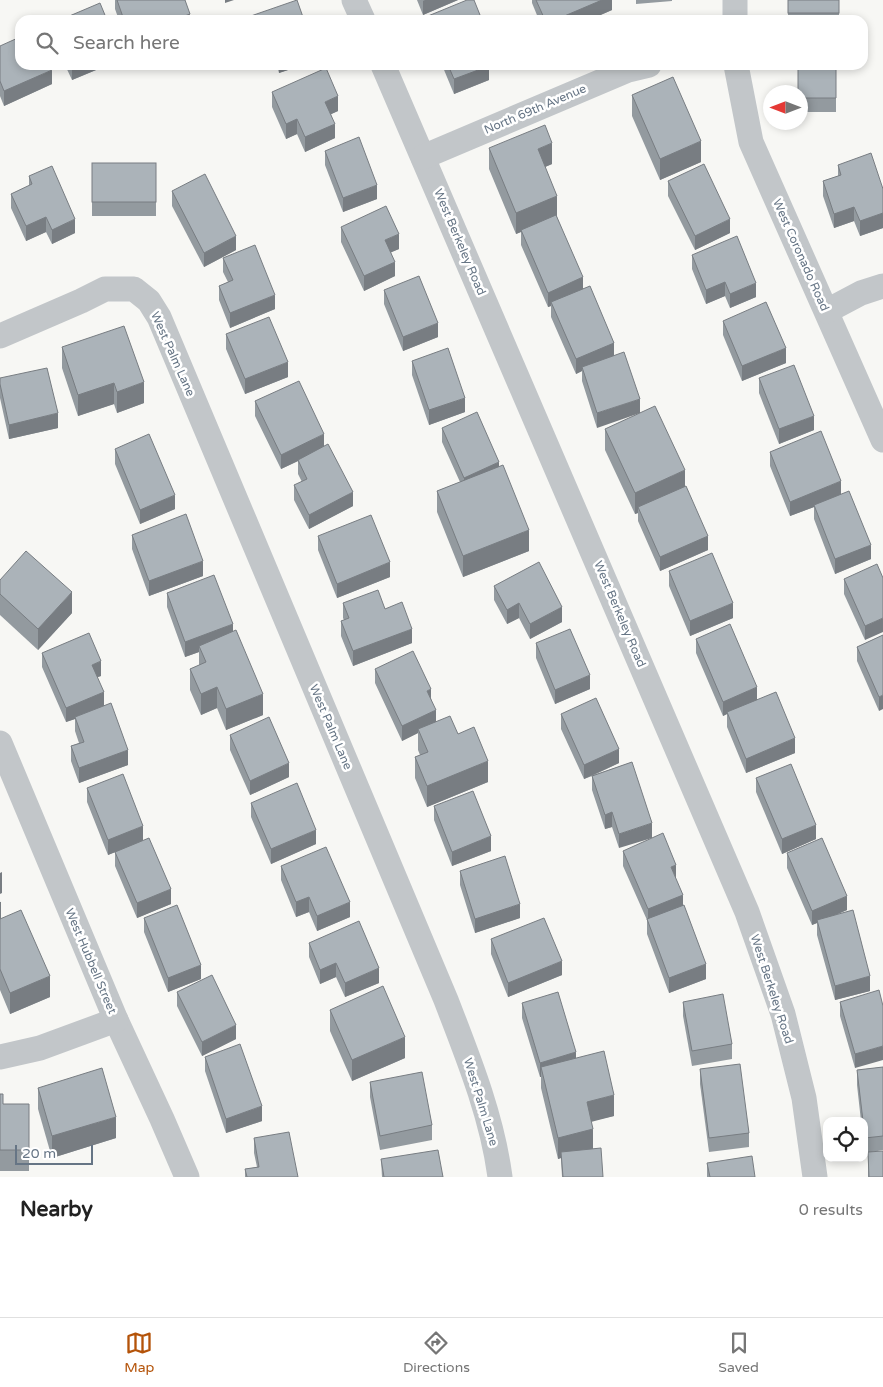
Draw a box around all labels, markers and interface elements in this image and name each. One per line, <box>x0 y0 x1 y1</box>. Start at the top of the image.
search box <box>15 15 868 70</box>
icon: search <box>33 29 61 57</box>
text: Search here <box>73 32 180 54</box>
street label: North 69th Avenue <box>482 81 588 137</box>
north arrow <box>763 85 808 130</box>
street label: West Berkeley Road <box>431 187 489 297</box>
street label: West Coronado Road <box>770 197 832 313</box>
street label: West Palm Lane <box>148 310 198 399</box>
street label: West Berkeley Road <box>591 559 649 669</box>
street label: West Palm Lane <box>307 682 355 772</box>
street label: West Hubbell Street <box>62 906 120 1016</box>
street label: West Berkeley Road <box>748 933 796 1045</box>
street label: West Palm Lane <box>461 1056 501 1148</box>
map controls <box>823 1117 868 1162</box>
button: locate <box>823 1117 868 1162</box>
scale bar <box>15 1142 92 1165</box>
text: 20 m <box>22 1145 56 1162</box>
text: Nearby <box>20 1197 93 1222</box>
text: 0 results <box>799 1200 863 1220</box>
tab: Map <box>124 1329 154 1376</box>
tab: Directions <box>403 1329 470 1376</box>
tab: Saved <box>718 1329 759 1376</box>

